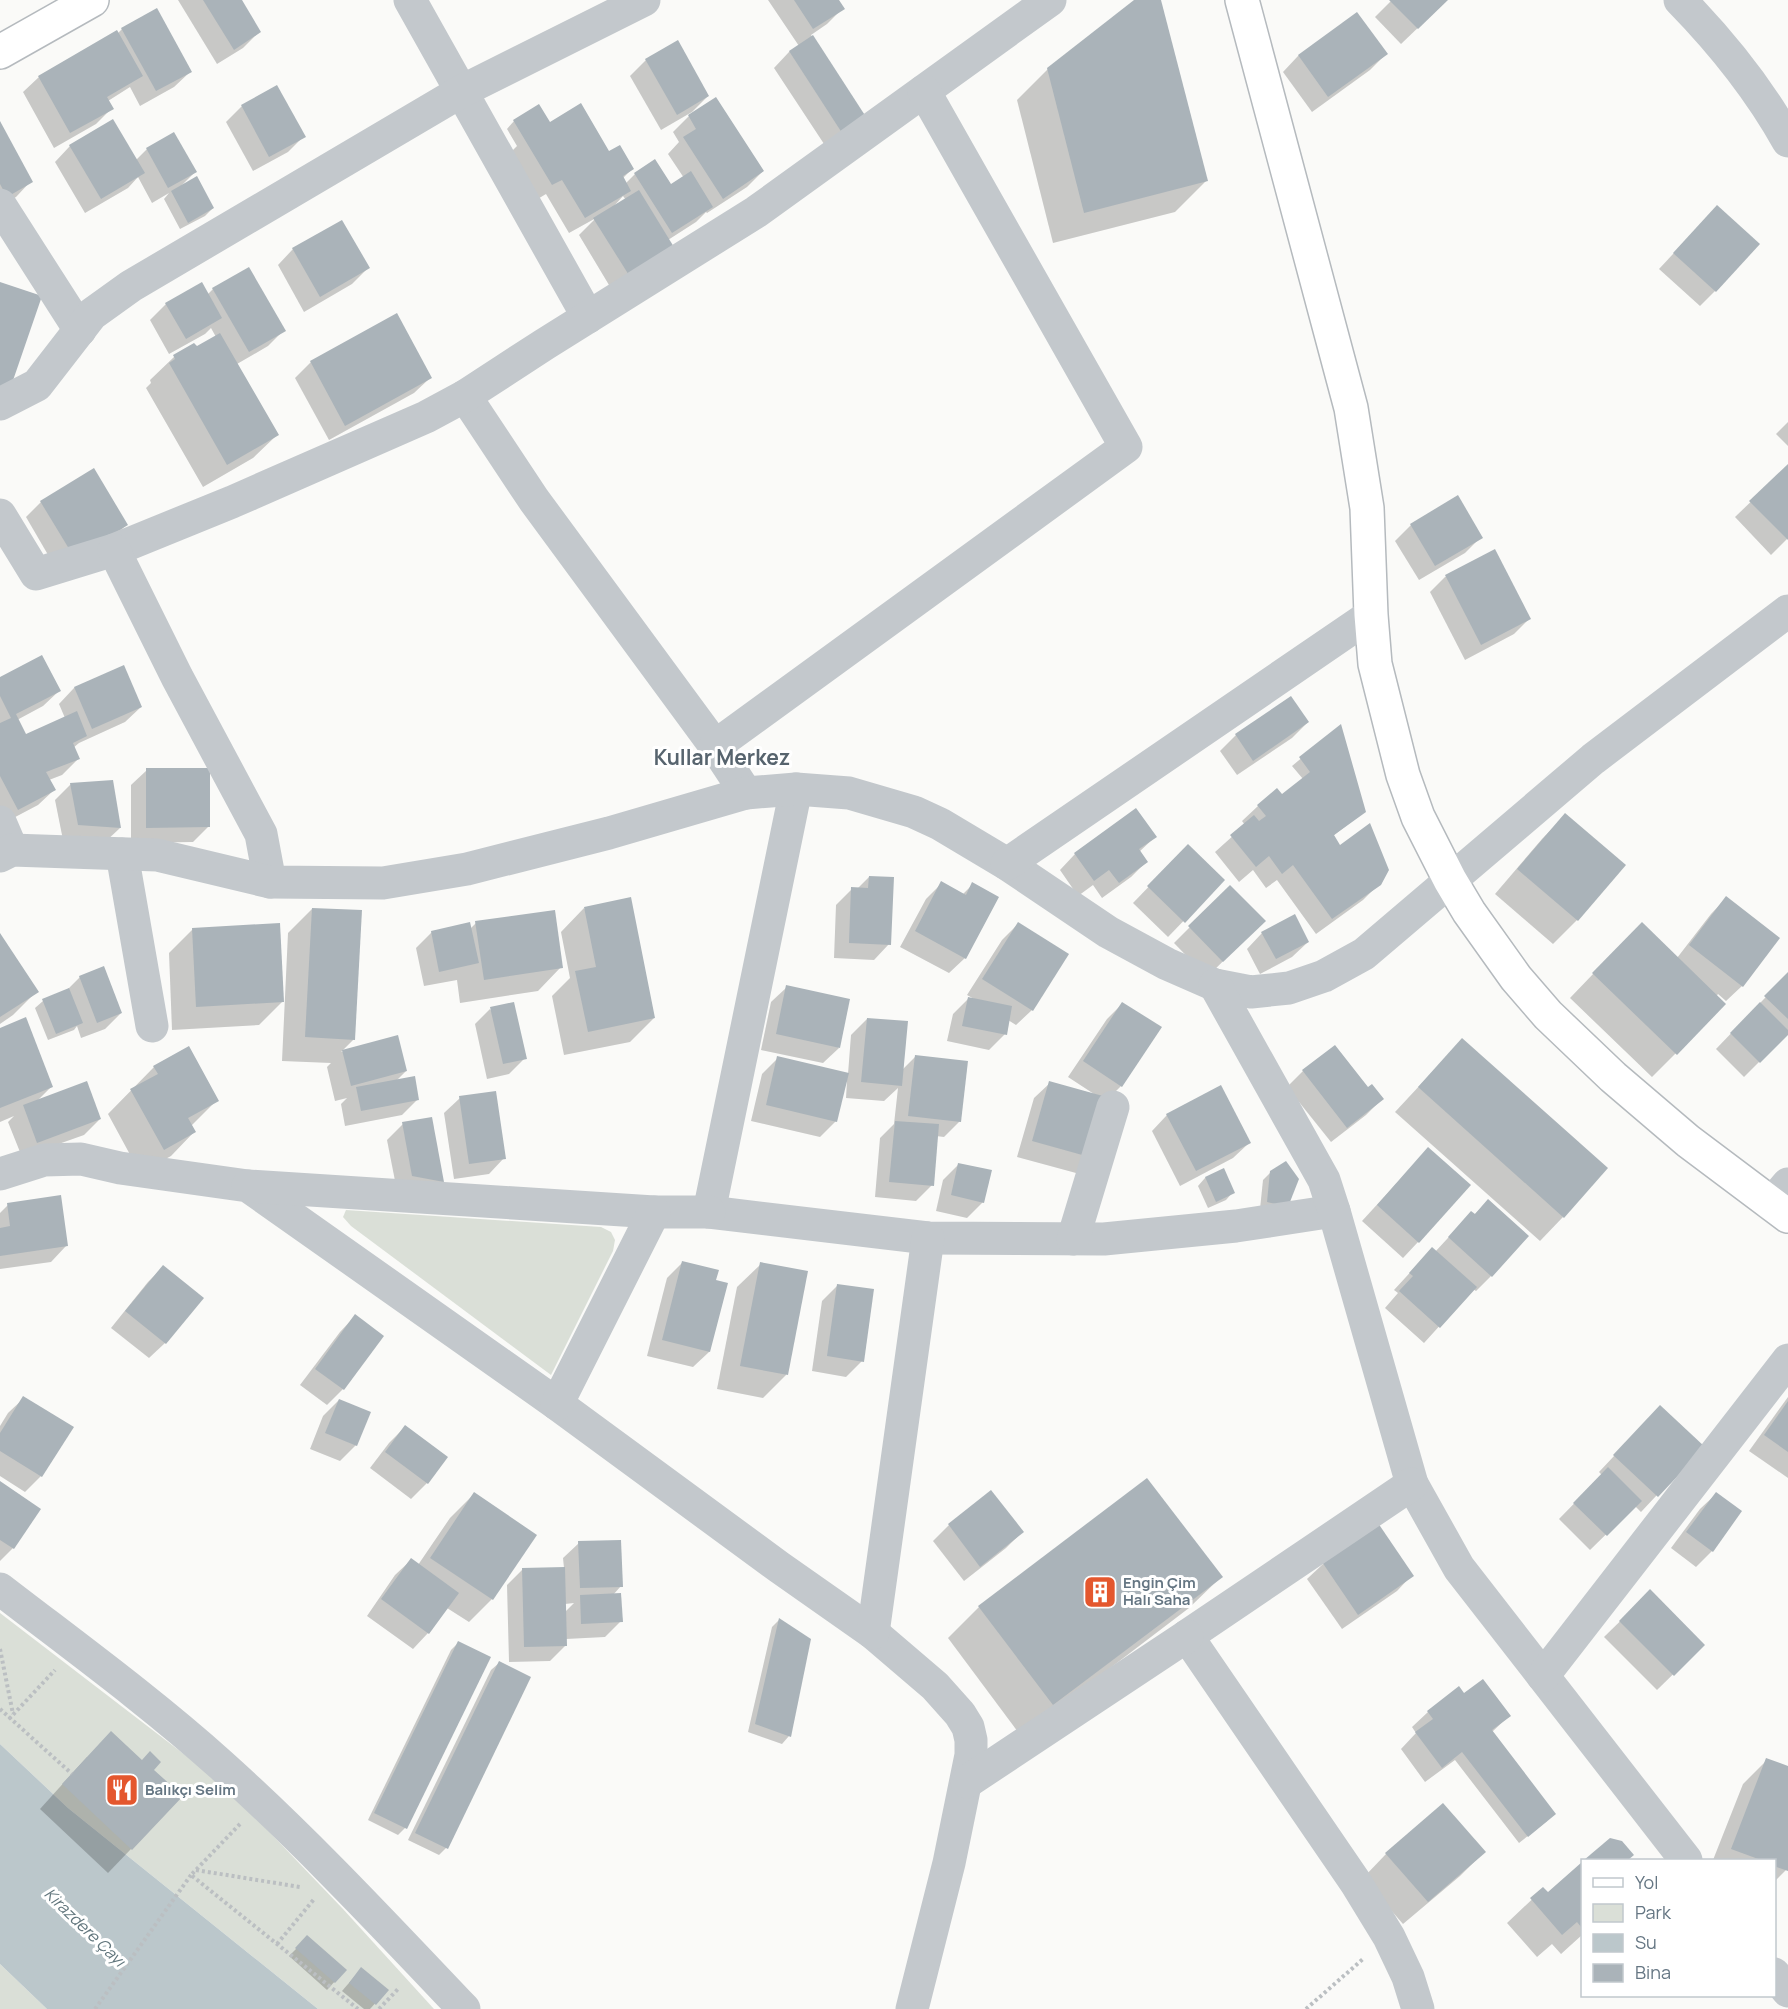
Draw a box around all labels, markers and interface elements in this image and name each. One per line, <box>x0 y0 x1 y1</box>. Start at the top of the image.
district label: Kullar Merkez <box>654 743 790 771</box>
place label: Engin Çim Halı Saha <box>1123 1572 1196 1610</box>
building icon: Engin Çim Halı Saha <box>1082 1574 1118 1610</box>
restaurant icon: Balıkçı Selim <box>104 1772 140 1808</box>
place label: Balıkçı Selim <box>145 1779 236 1800</box>
legend <box>1581 1859 1776 1997</box>
text: Yol <box>1635 1870 1658 1894</box>
water label: Kirazdere Çayı <box>40 1883 131 1972</box>
text: Park <box>1635 1900 1672 1924</box>
text: Su <box>1635 1930 1657 1954</box>
text: Bina <box>1635 1960 1671 1984</box>

